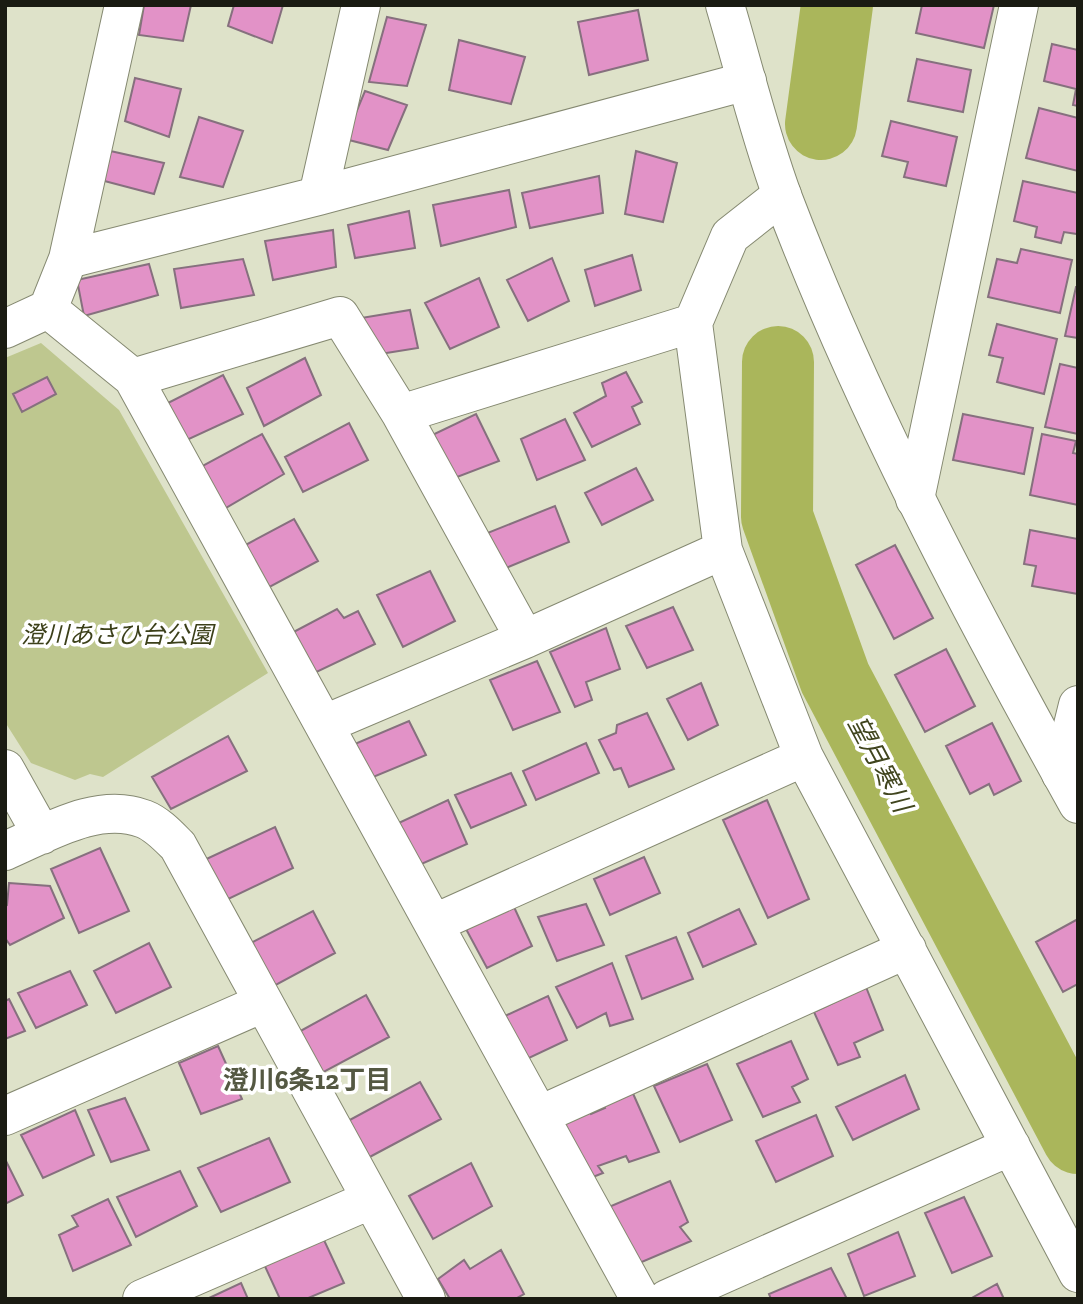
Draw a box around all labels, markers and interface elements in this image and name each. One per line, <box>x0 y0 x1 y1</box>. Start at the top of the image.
park label: 澄川あさひ台公園 <box>21 620 216 649</box>
water label: 望月寒川 <box>841 711 920 820</box>
district label: 澄川6条12丁目 <box>223 1064 391 1096</box>

